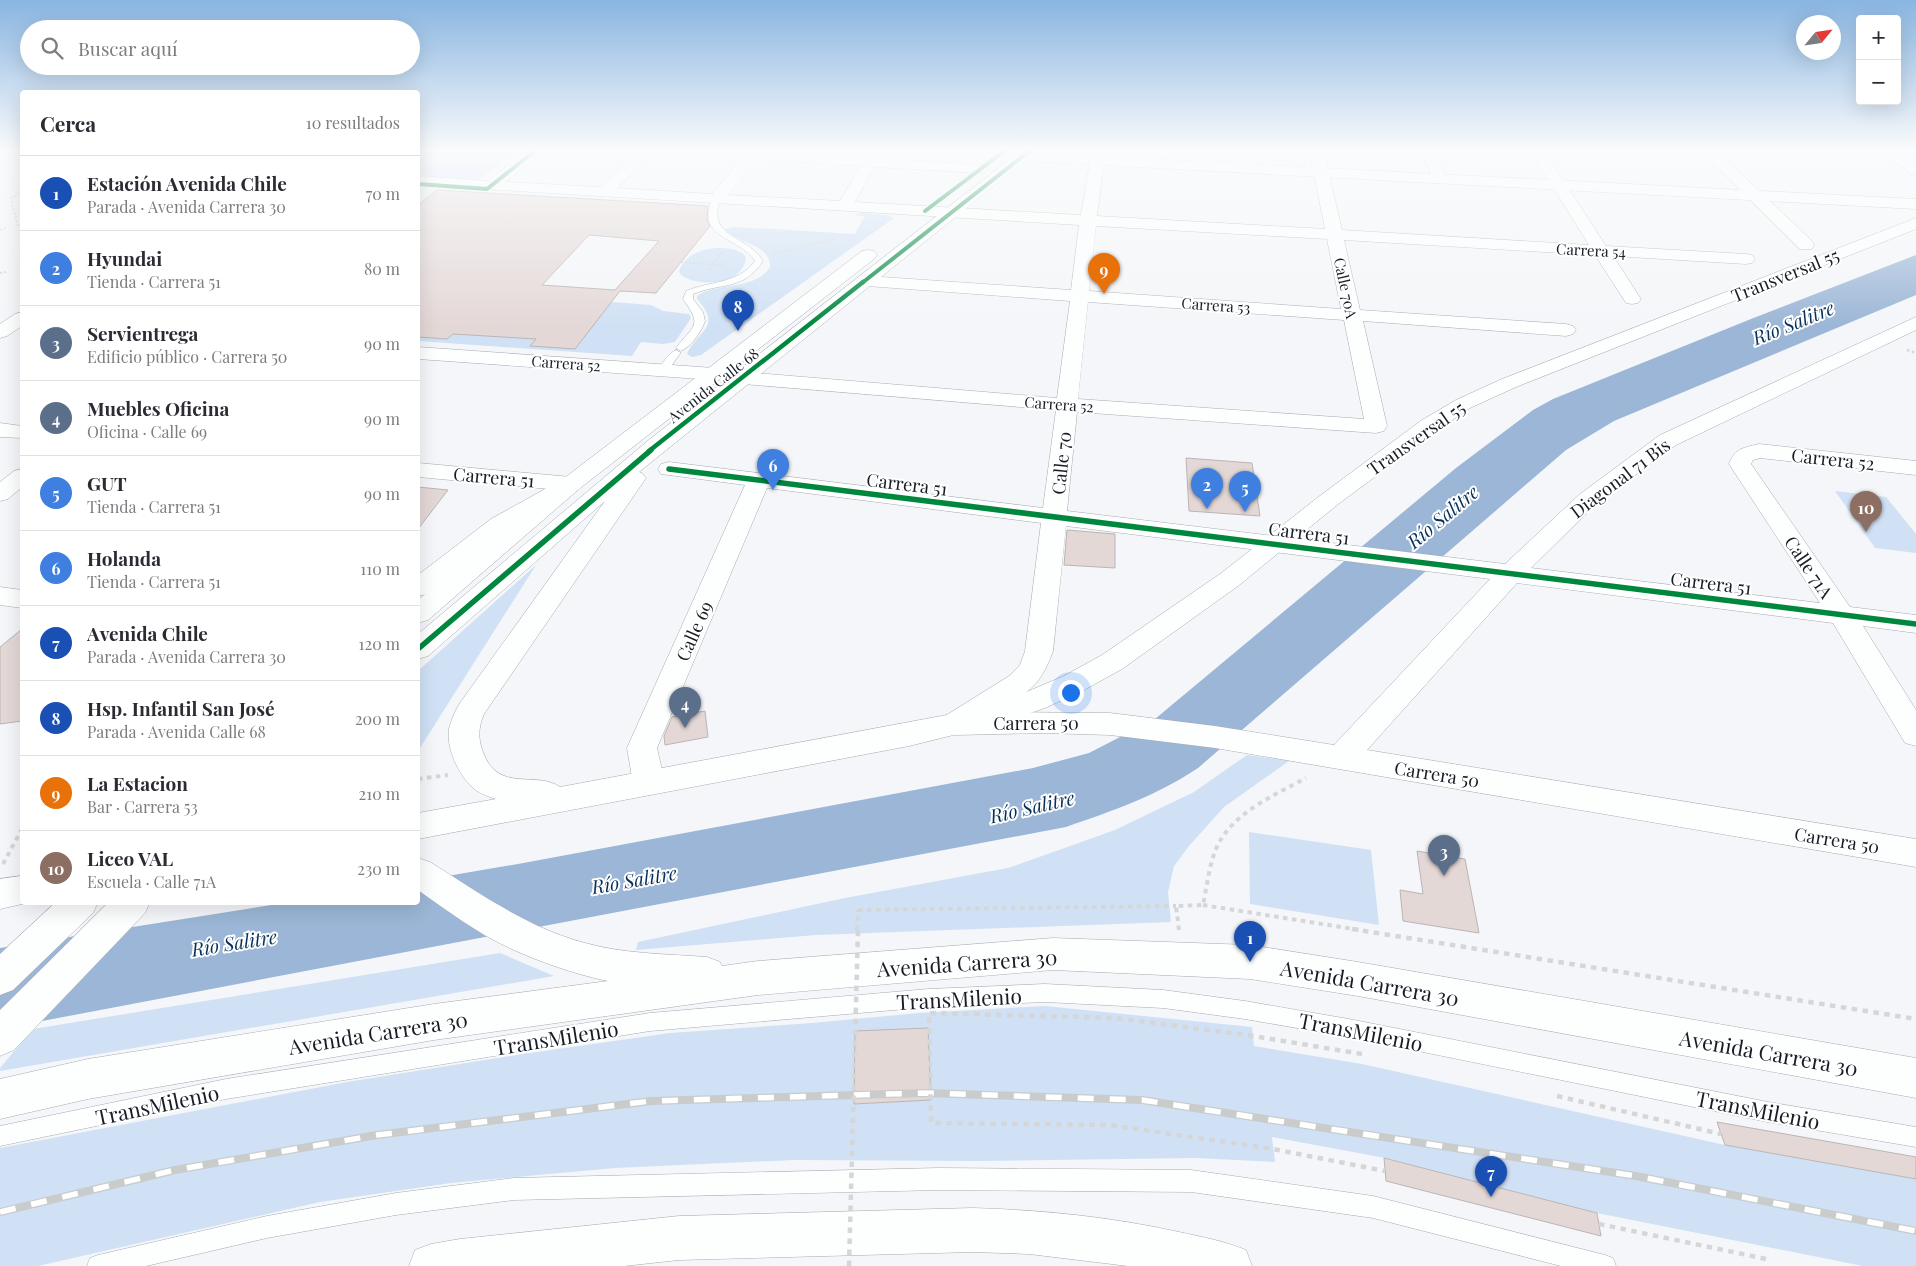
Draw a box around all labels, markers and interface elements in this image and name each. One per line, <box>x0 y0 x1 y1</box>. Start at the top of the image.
north arrow <box>1796 15 1841 60</box>
map controls <box>1856 15 1901 105</box>
button: + <box>1856 15 1901 60</box>
search box <box>20 20 420 75</box>
icon: search <box>38 34 66 62</box>
text: Buscar aquí <box>78 35 178 61</box>
button: − <box>1856 60 1901 105</box>
text: Cerca <box>40 109 96 137</box>
text: 10 resultados <box>306 112 400 133</box>
text: Estación Avenida Chile <box>87 170 287 196</box>
text: 1 <box>53 183 59 204</box>
text: 70 m <box>366 183 400 204</box>
text: Parada · Avenida Carrera 30 <box>87 196 286 217</box>
street label: Carrera 54 <box>1556 238 1626 262</box>
street label: Transversal 55 <box>1728 242 1842 308</box>
text: Hyundai <box>87 245 162 271</box>
pin: 9 <box>1088 253 1120 294</box>
street label: Calle 70A <box>1330 256 1362 321</box>
text: 2 <box>52 258 60 279</box>
text: 80 m <box>364 258 400 279</box>
text: Tienda · Carrera 51 <box>87 271 221 292</box>
pin: 8 <box>722 290 754 331</box>
street label: Carrera 53 <box>1181 293 1251 317</box>
water label: Río Salitre <box>1747 294 1838 351</box>
text: Servientrega <box>87 320 198 346</box>
text: 3 <box>52 333 60 354</box>
text: 90 m <box>364 333 400 354</box>
street label: Avenida Calle 68 <box>663 343 763 427</box>
text: Edificio público · Carrera 50 <box>87 346 287 367</box>
street label: Carrera 52 <box>531 351 601 375</box>
street label: Carrera 52 <box>1024 392 1094 416</box>
text: Muebles Oficina <box>87 395 229 421</box>
street label: Transversal 55 <box>1362 395 1470 481</box>
text: 4 <box>52 408 60 429</box>
text: 90 m <box>364 408 400 429</box>
text: Oficina · Calle 69 <box>87 421 207 442</box>
street label: Calle 70 <box>1046 430 1076 496</box>
street label: Diagonal 71 Bis <box>1565 433 1675 523</box>
street label: Carrera 52 <box>1790 443 1876 475</box>
pin: 6 <box>757 449 789 490</box>
street label: Carrera 51 <box>452 461 536 493</box>
street label: Carrera 51 <box>865 467 949 501</box>
pin: 2 <box>1191 468 1223 509</box>
text: GUT <box>87 470 127 496</box>
pin: 5 <box>1229 471 1261 512</box>
water label: Río Salitre <box>1400 478 1483 554</box>
text: 5 <box>52 483 60 504</box>
text: 90 m <box>364 483 400 504</box>
pin: 10 <box>1850 491 1882 532</box>
text: Tienda · Carrera 51 <box>87 496 221 517</box>
street label: Carrera 51 <box>1267 516 1351 550</box>
street label: Calle 71A <box>1779 531 1839 603</box>
text: Holanda <box>87 545 161 571</box>
text: 6 <box>52 558 60 579</box>
text: 110 m <box>360 558 400 579</box>
street label: Carrera 51 <box>1669 566 1753 600</box>
text: Tienda · Carrera 51 <box>87 571 221 592</box>
street label: Calle 69 <box>670 597 718 665</box>
text: Avenida Chile <box>87 620 208 646</box>
text: 7 <box>52 633 60 654</box>
text: 120 m <box>359 633 400 654</box>
text: Parada · Avenida Carrera 30 <box>87 646 286 667</box>
your location <box>1058 680 1084 706</box>
pin: 4 <box>669 687 701 728</box>
text: Hsp. Infantil San José <box>87 695 275 721</box>
text: 8 <box>52 708 60 729</box>
text: 200 m <box>355 708 400 729</box>
street label: Carrera 50 <box>993 711 1079 735</box>
text: Parada · Avenida Calle 68 <box>87 721 266 742</box>
street label: Carrera 50 <box>1393 755 1481 793</box>
text: La Estacion <box>87 770 188 796</box>
text: 9 <box>52 783 60 804</box>
text: 210 m <box>359 783 400 804</box>
water label: Río Salitre <box>986 784 1077 829</box>
text: Bar · Carrera 53 <box>87 796 198 817</box>
street label: Carrera 50 <box>1793 821 1881 859</box>
pin: 3 <box>1428 835 1460 876</box>
text: Liceo VAL <box>87 845 173 871</box>
text: 10 <box>48 858 64 879</box>
text: 230 m <box>357 858 400 879</box>
water label: Río Salitre <box>588 859 679 899</box>
text: Escuela · Calle 71A <box>87 871 216 892</box>
pin: 1 <box>1234 921 1266 962</box>
water label: Río Salitre <box>188 922 279 962</box>
street label: Avenida Carrera 30 <box>875 942 1058 982</box>
street label: Avenida Carrera 30 <box>1277 952 1462 1011</box>
street label: TransMilenio <box>896 981 1022 1015</box>
street label: Avenida Carrera 30 <box>285 1004 470 1060</box>
street label: TransMilenio <box>1297 1005 1425 1057</box>
street label: TransMilenio <box>492 1013 620 1061</box>
street label: Avenida Carrera 30 <box>1676 1022 1861 1081</box>
street label: TransMilenio <box>93 1077 221 1131</box>
street label: TransMilenio <box>1694 1083 1822 1135</box>
pin: 7 <box>1475 1156 1507 1197</box>

